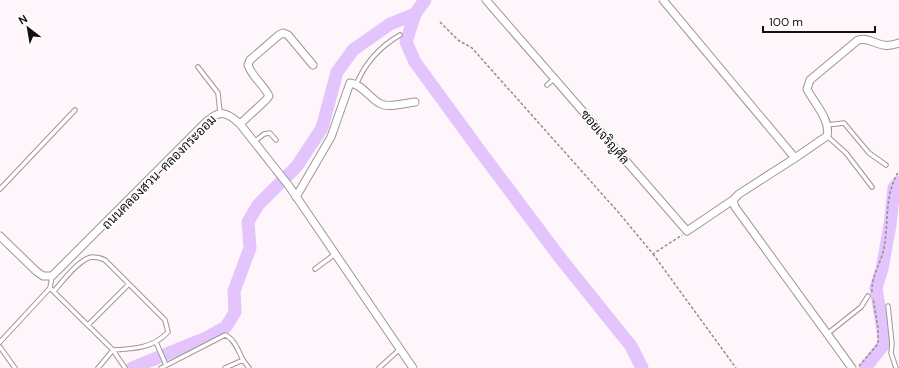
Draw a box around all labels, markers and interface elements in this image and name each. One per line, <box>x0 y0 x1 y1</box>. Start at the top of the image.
north arrow <box>8 8 48 48</box>
scale bar <box>763 8 875 34</box>
text: N <box>16 11 30 27</box>
text: 100 m <box>769 14 803 30</box>
street label: ซอยเจริญศีล <box>577 106 634 168</box>
street label: ถนนคลองสวน-คลองกระออม <box>98 111 220 233</box>

